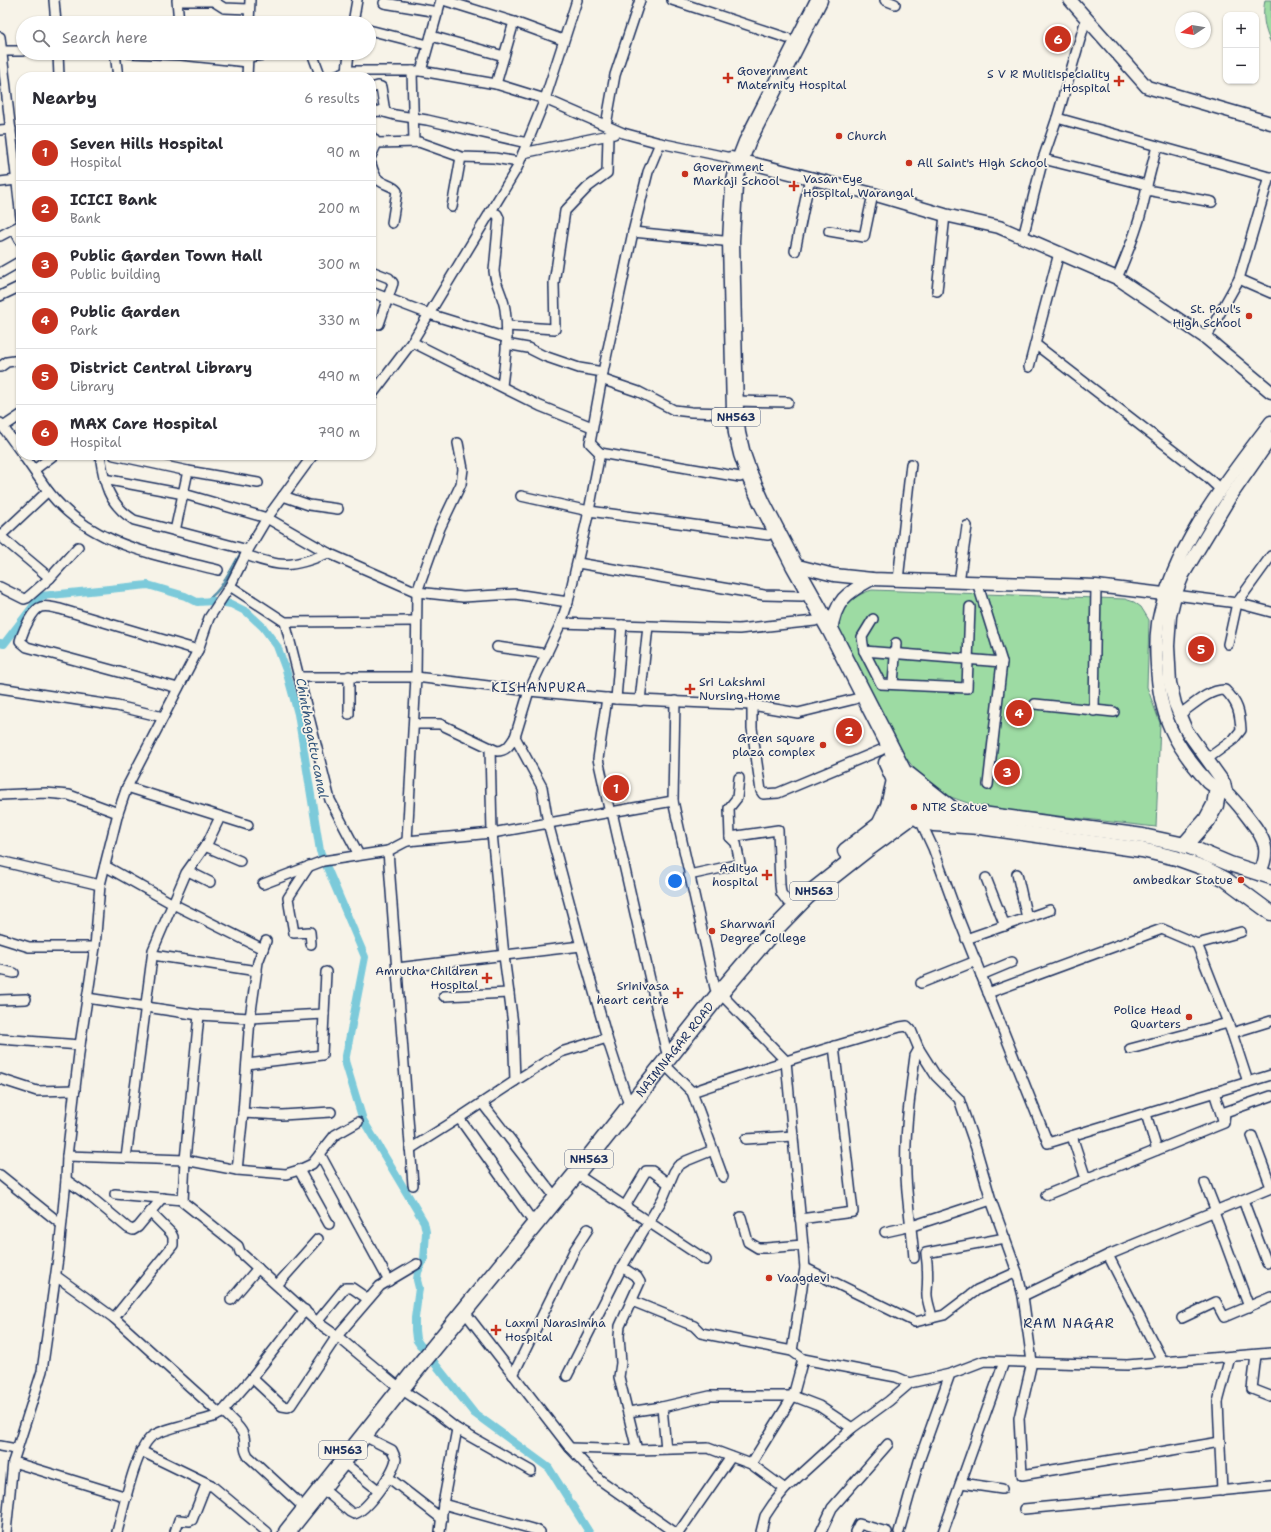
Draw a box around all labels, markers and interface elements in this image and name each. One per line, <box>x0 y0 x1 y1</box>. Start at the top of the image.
north arrow <box>1175 12 1211 48</box>
map controls <box>1223 12 1259 84</box>
button: + <box>1223 12 1259 48</box>
search box <box>16 16 376 60</box>
pin: 6 <box>1045 24 1071 54</box>
icon: search <box>30 27 52 49</box>
text: Search here <box>62 28 148 48</box>
button: − <box>1223 48 1259 84</box>
place label: Government Maternity Hospital <box>737 63 847 93</box>
place label: S V R Mulitispeciality Hospital <box>987 66 1110 96</box>
marker: Government Maternity Hospital <box>722 72 734 84</box>
marker: S V R Mulitispeciality Hospital <box>1113 75 1125 87</box>
text: Nearby <box>32 87 97 109</box>
text: 6 results <box>304 90 360 107</box>
place label: Church <box>847 128 887 144</box>
marker: Church <box>834 131 844 141</box>
text: Seven Hills Hospital <box>70 134 223 154</box>
text: 1 <box>42 144 48 161</box>
text: 90 m <box>326 144 360 161</box>
text: Hospital <box>70 154 121 171</box>
place label: All Saint's High School <box>917 155 1048 171</box>
marker: All Saint's High School <box>904 158 914 168</box>
place label: Government Markaji School <box>693 159 780 189</box>
marker: Government Markaji School <box>680 169 690 179</box>
place label: Vasan Eye Hospital, Warangal <box>803 171 914 201</box>
marker: Vasan Eye Hospital, Warangal <box>788 180 800 192</box>
text: ICICI Bank <box>70 190 157 210</box>
text: 2 <box>40 200 50 217</box>
text: 200 m <box>318 200 360 217</box>
text: Bank <box>70 210 101 227</box>
text: Public Garden Town Hall <box>70 246 262 266</box>
text: 3 <box>40 256 50 273</box>
text: 300 m <box>317 256 360 273</box>
text: Public building <box>70 266 161 283</box>
place label: St. Paul's High School <box>1172 301 1241 331</box>
text: Public Garden <box>70 302 180 322</box>
marker: St. Paul's High School <box>1244 311 1254 321</box>
text: 4 <box>40 312 50 329</box>
text: 330 m <box>318 312 360 329</box>
text: Park <box>70 322 98 339</box>
text: District Central Library <box>70 358 252 378</box>
text: 5 <box>41 368 49 385</box>
text: 490 m <box>318 368 360 385</box>
text: Library <box>70 378 114 395</box>
road number: NH563 <box>712 408 760 426</box>
text: MAX Care Hospital <box>70 414 217 434</box>
text: 6 <box>40 424 50 441</box>
text: 790 m <box>318 424 360 441</box>
text: Hospital <box>70 434 121 451</box>
pin: 5 <box>1188 634 1214 664</box>
place label: Sri Lakshmi Nursing Home <box>699 674 781 704</box>
water label: Chinthagattu canal <box>292 676 332 800</box>
district label: KISHANPURA <box>491 679 587 696</box>
marker: Sri Lakshmi Nursing Home <box>684 683 696 695</box>
pin: 4 <box>1006 698 1032 728</box>
pin: 2 <box>836 716 862 746</box>
place label: Green square plaza complex <box>732 730 815 760</box>
marker: Green square plaza complex <box>818 740 828 750</box>
pin: 3 <box>994 757 1020 787</box>
pin: 1 <box>603 773 629 803</box>
place label: NTR Statue <box>922 799 988 815</box>
marker: NTR Statue <box>909 802 919 812</box>
place label: Aditya hospital <box>712 860 759 890</box>
marker: Aditya hospital <box>761 869 773 881</box>
your location <box>665 871 685 891</box>
place label: ambedkar Statue <box>1133 872 1233 888</box>
marker: ambedkar Statue <box>1236 875 1246 885</box>
road number: NH563 <box>790 882 838 900</box>
place label: Sharwani Degree College <box>720 916 806 946</box>
marker: Sharwani Degree College <box>707 926 717 936</box>
place label: Amrutha Children Hospital <box>375 963 478 993</box>
marker: Amrutha Children Hospital <box>481 972 493 984</box>
place label: Srinivasa heart centre <box>596 978 670 1008</box>
marker: Srinivasa heart centre <box>672 987 684 999</box>
street label: NAIMNAGAR ROAD <box>632 999 718 1100</box>
place label: Police Head Quarters <box>1113 1002 1181 1032</box>
marker: Police Head Quarters <box>1184 1012 1194 1022</box>
road number: NH563 <box>565 1150 613 1168</box>
place label: Vaagdevi <box>777 1270 830 1286</box>
marker: Vaagdevi <box>764 1273 774 1283</box>
place label: Laxmi Narasimha Hospital <box>505 1315 606 1345</box>
district label: RAM NAGAR <box>1023 1315 1115 1332</box>
marker: Laxmi Narasimha Hospital <box>490 1324 502 1336</box>
road number: NH563 <box>319 1441 367 1459</box>

